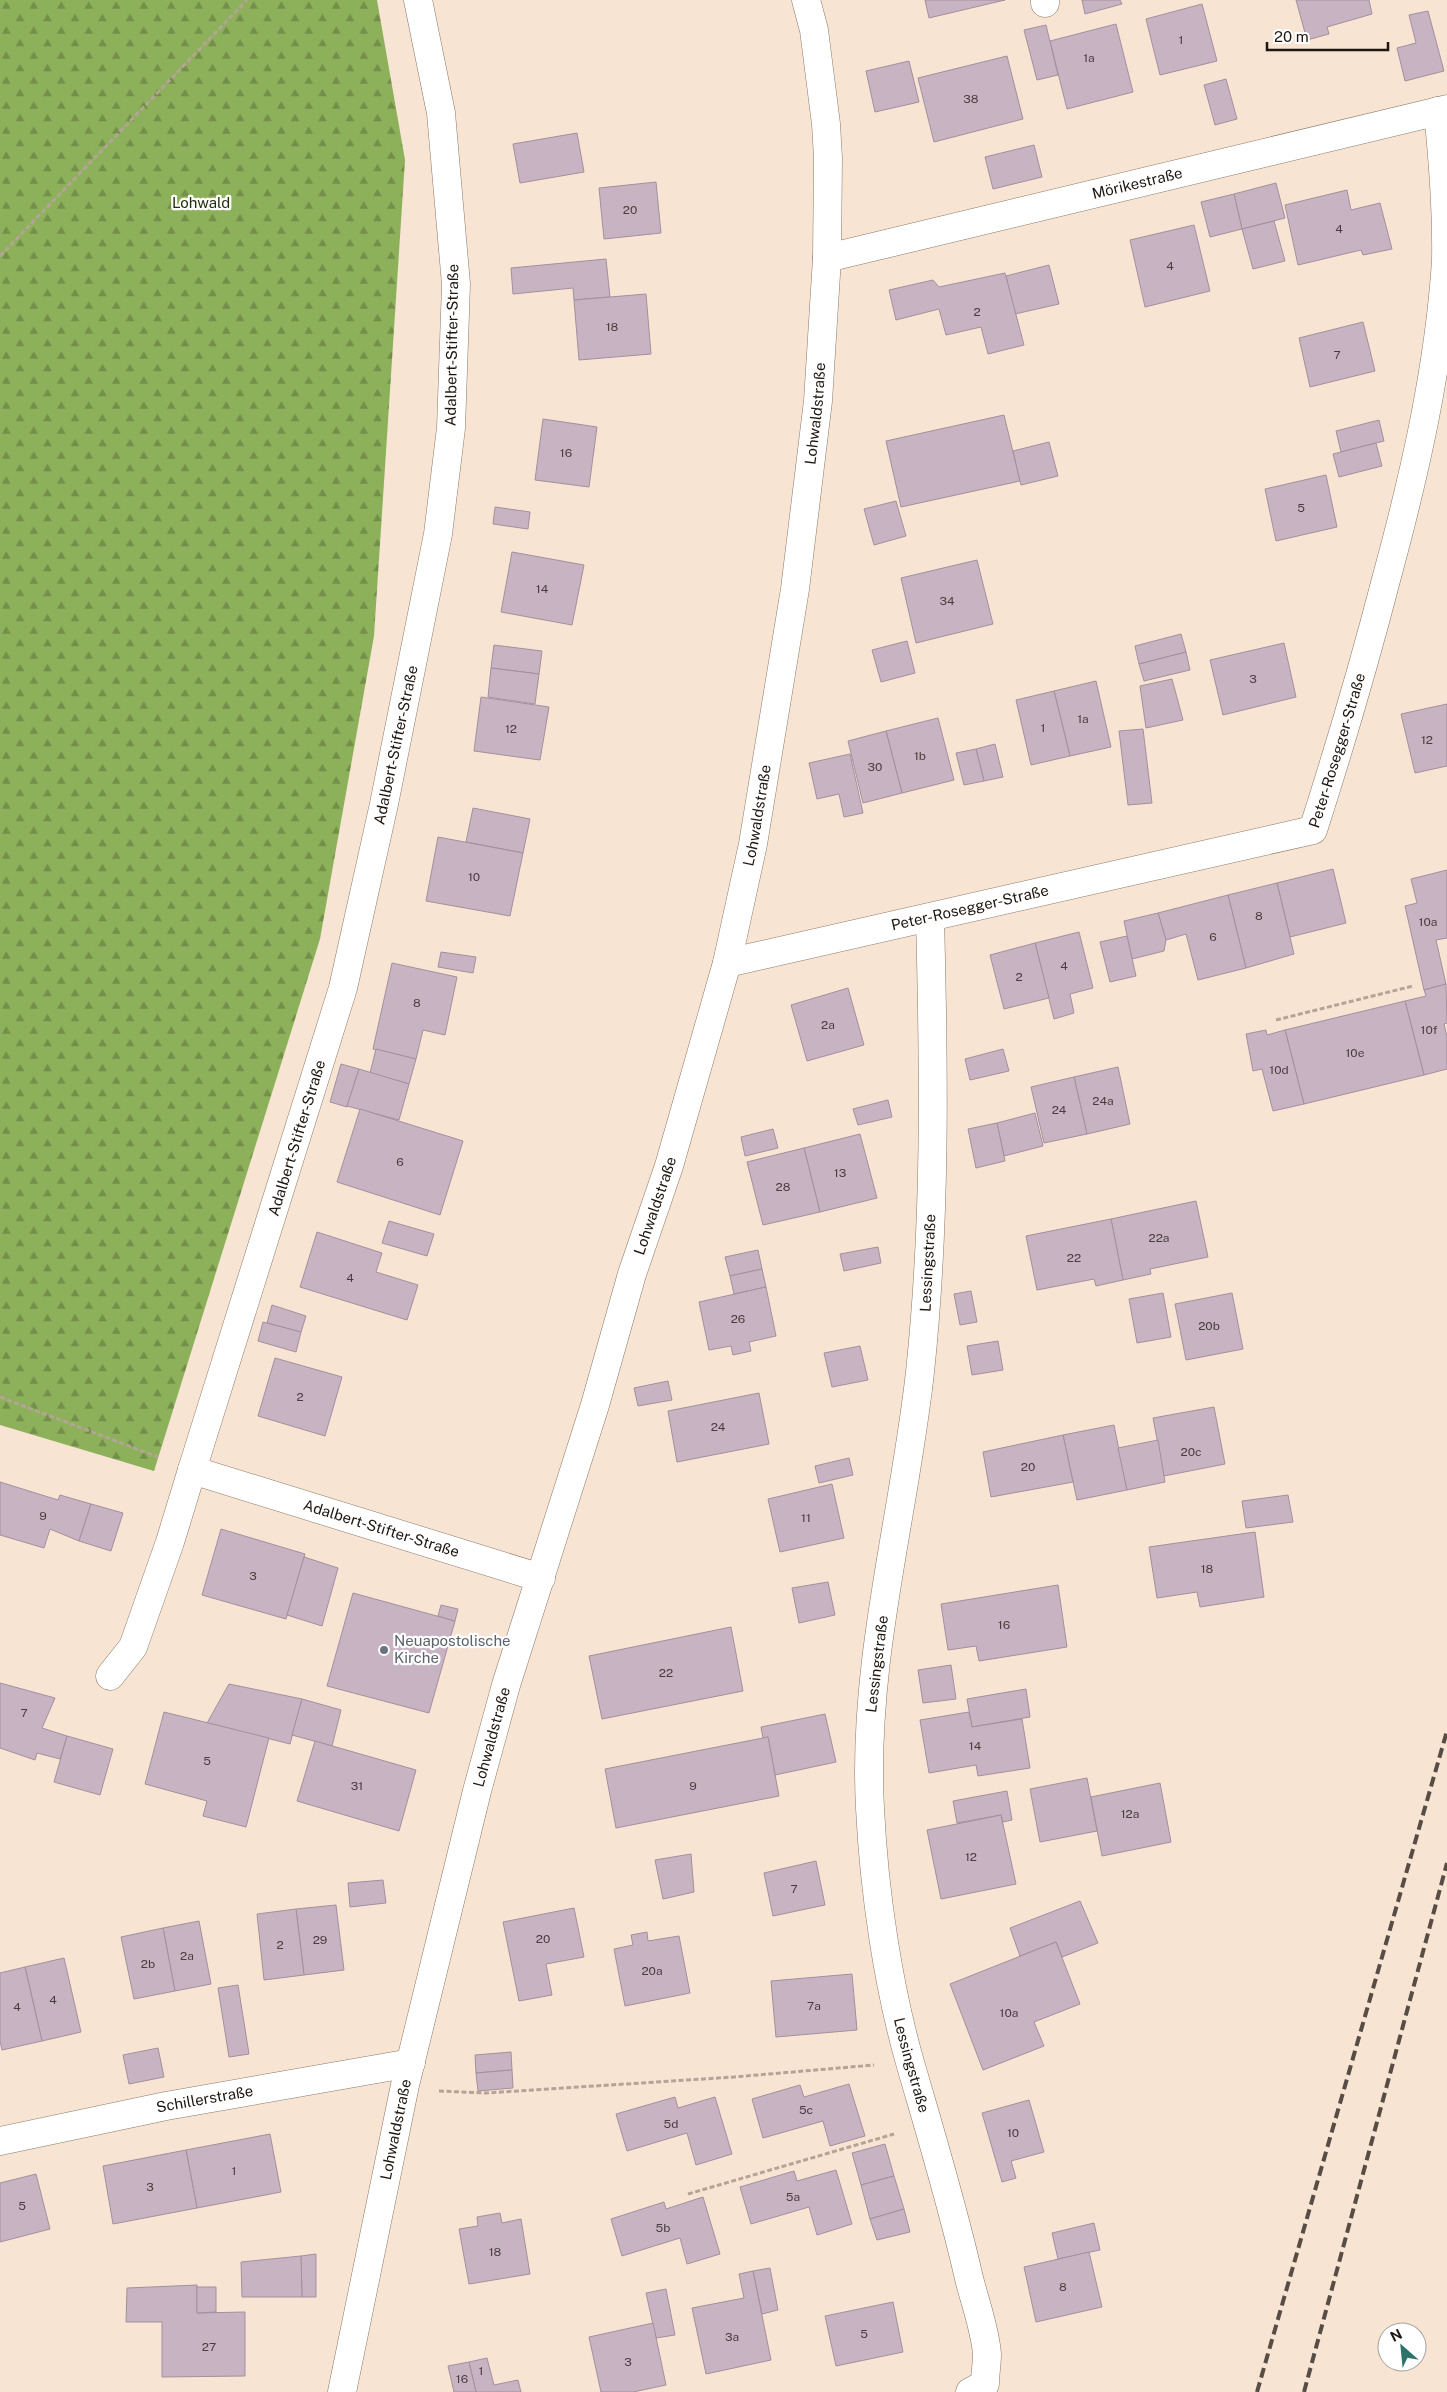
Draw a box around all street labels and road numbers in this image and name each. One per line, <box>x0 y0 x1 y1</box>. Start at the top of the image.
street label: Mörikestraße <box>1090 164 1184 202</box>
street label: Adalbert-Stifter-Straße <box>442 264 461 426</box>
street label: Lohwaldstraße <box>801 362 828 466</box>
street label: Adalbert-Stifter-Straße <box>370 664 421 826</box>
street label: Peter-Rosegger-Straße <box>1305 671 1368 830</box>
street label: Lohwaldstraße <box>739 763 774 868</box>
street label: Peter-Rosegger-Straße <box>889 881 1050 934</box>
street label: Adalbert-Stifter-Straße <box>265 1058 328 1218</box>
street label: Lohwaldstraße <box>630 1155 679 1257</box>
street label: Lessingstraße <box>916 1214 939 1312</box>
street label: Adalbert-Stifter-Straße <box>301 1496 462 1560</box>
street label: Lessingstraße <box>862 1614 891 1714</box>
street label: Lohwaldstraße <box>470 1685 513 1789</box>
street label: Lessingstraße <box>891 2016 933 2114</box>
street label: Lohwaldstraße <box>377 2077 414 2181</box>
street label: Schillerstraße <box>155 2082 254 2116</box>

